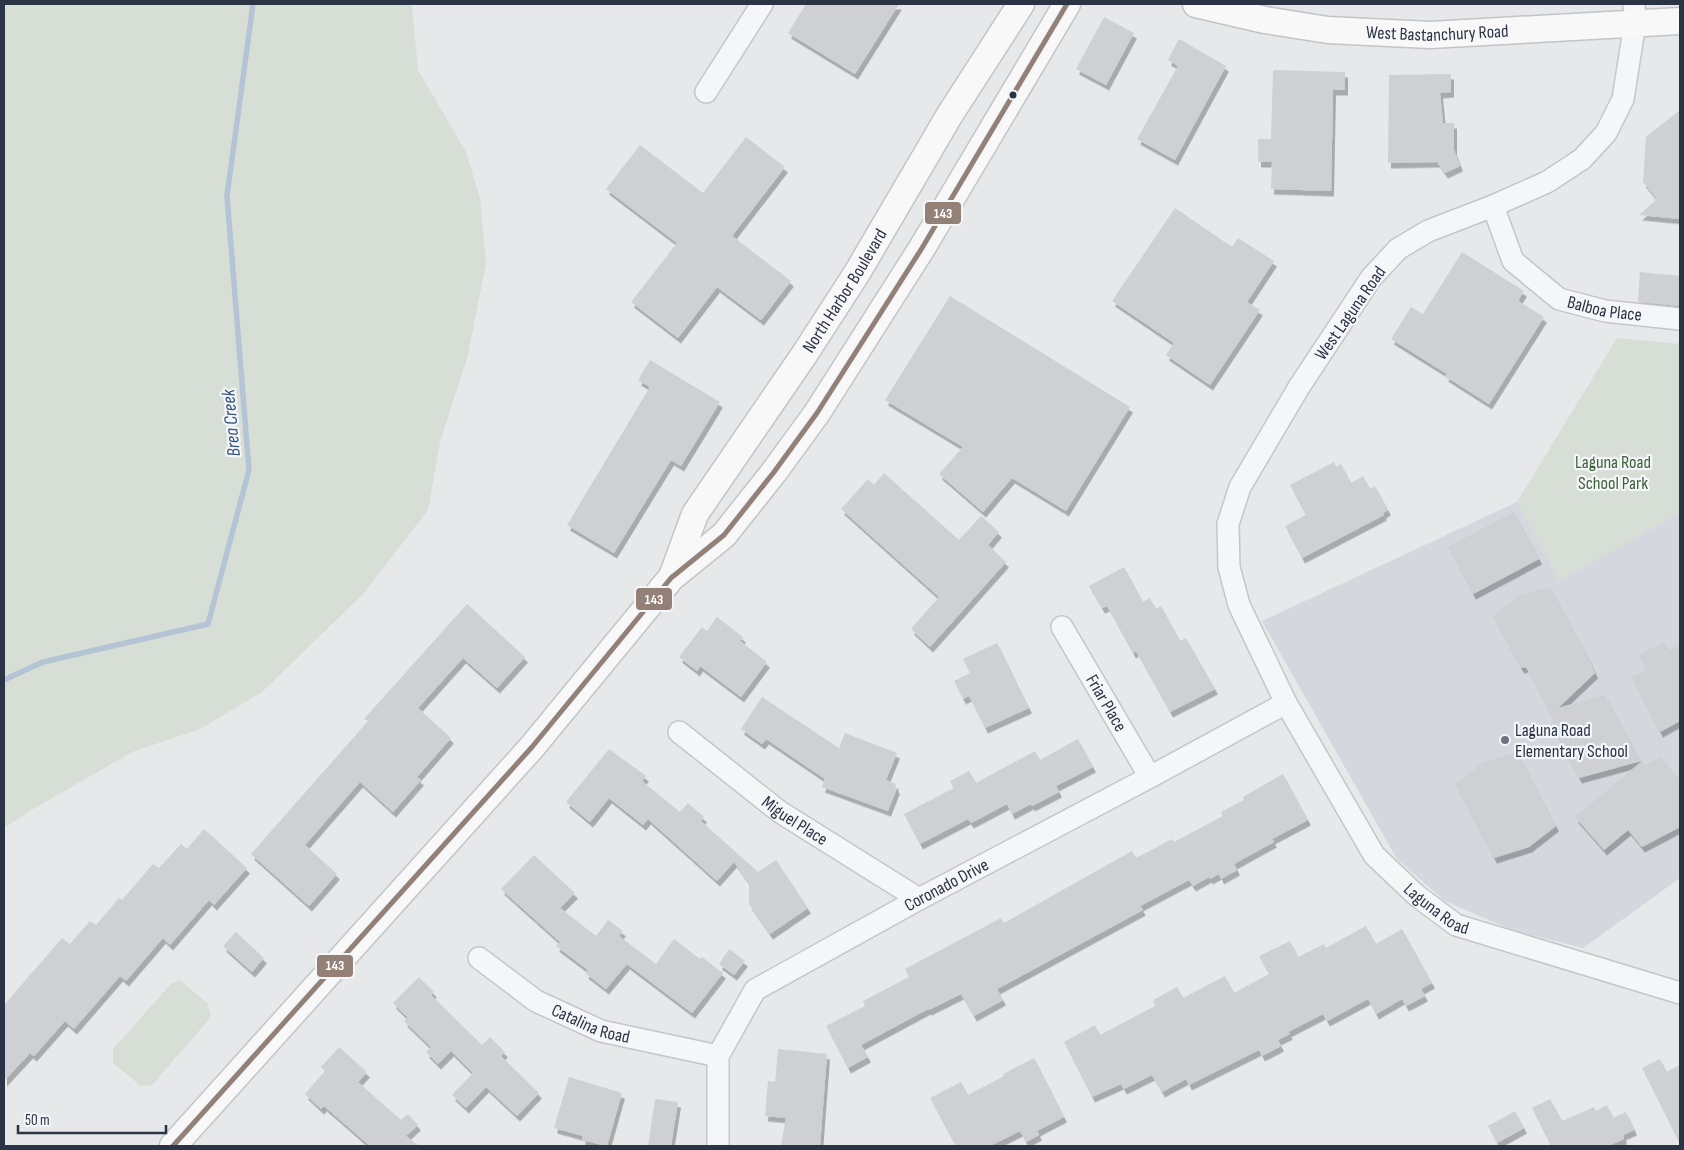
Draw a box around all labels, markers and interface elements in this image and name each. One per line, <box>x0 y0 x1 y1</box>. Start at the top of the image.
street label: West Bastanchury Road <box>1365 21 1509 46</box>
unlabelled marker <box>1008 90 1018 100</box>
line badge: 143 <box>924 201 962 225</box>
text: 143 <box>934 205 952 222</box>
street label: North Harbor Boulevard <box>798 225 892 357</box>
street label: West Laguna Road <box>1310 263 1390 364</box>
street label: Balboa Place <box>1565 292 1643 326</box>
water label: Brea Creek <box>217 387 246 457</box>
park label: Laguna Road School Park <box>1575 452 1651 494</box>
line badge: 143 <box>635 587 673 611</box>
text: 143 <box>645 591 663 608</box>
street label: Friar Place <box>1081 671 1131 735</box>
place label: Laguna Road Elementary School <box>1515 720 1628 762</box>
marker: Laguna Road Elementary School <box>1499 734 1511 746</box>
street label: Miguel Place <box>757 792 831 850</box>
street label: Coronado Drive <box>901 854 992 916</box>
street label: Laguna Road <box>1399 879 1471 939</box>
line badge: 143 <box>316 954 354 978</box>
text: 143 <box>326 957 344 974</box>
street label: Catalina Road <box>548 1000 632 1048</box>
scale bar <box>18 1102 165 1134</box>
text: 50 m <box>25 1111 50 1130</box>

